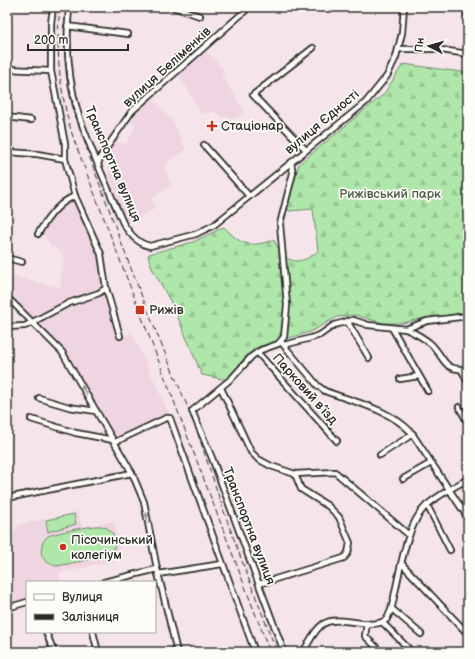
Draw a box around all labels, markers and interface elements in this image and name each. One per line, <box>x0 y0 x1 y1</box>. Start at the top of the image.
street label: вулиця Беліменків <box>120 23 214 111</box>
scale bar <box>28 26 128 52</box>
north arrow <box>409 26 449 66</box>
text: 200 m <box>34 33 68 48</box>
text: Пн <box>412 37 427 53</box>
street label: вулиця Єдності <box>281 86 363 158</box>
street label: Транспортна вулиця <box>81 104 145 224</box>
place label: Стаціонар <box>221 118 284 134</box>
marker: Стаціонар <box>206 120 218 132</box>
park label: Рижівський парк <box>339 186 441 202</box>
place label: Рижів <box>149 302 184 318</box>
marker: Рижів <box>134 304 146 316</box>
street label: Парковий в’їзд <box>269 350 341 428</box>
one-way arrow <box>80 384 87 396</box>
street label: Транспортна вулиця <box>219 465 279 587</box>
one-way arrow <box>144 512 150 524</box>
place label: Пісочинський колегіум <box>71 532 153 563</box>
marker: Пісочинський колегіум <box>58 542 68 552</box>
legend <box>26 581 156 633</box>
text: Вулиця <box>62 590 103 605</box>
text: Залізниця <box>62 610 119 625</box>

